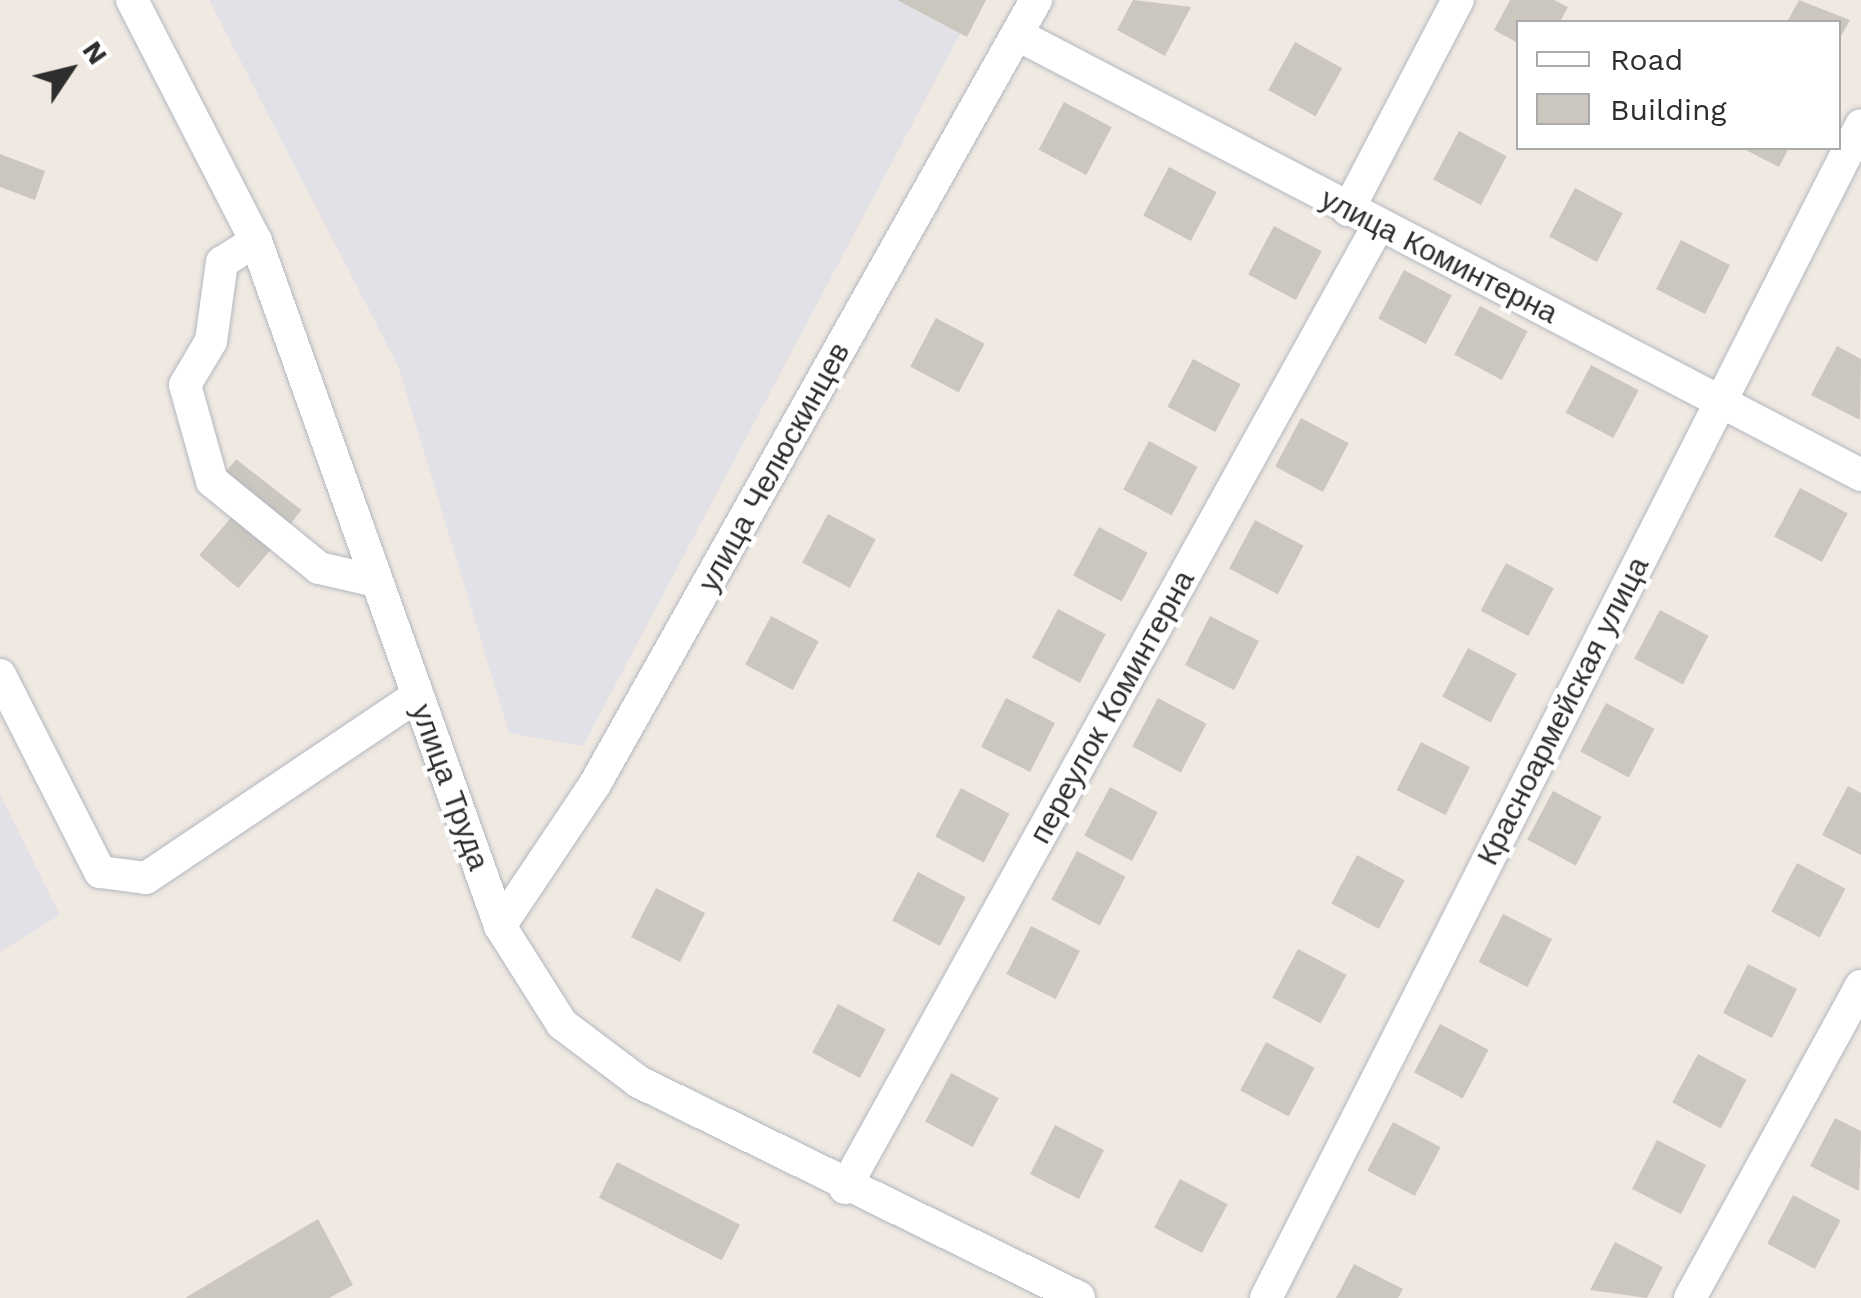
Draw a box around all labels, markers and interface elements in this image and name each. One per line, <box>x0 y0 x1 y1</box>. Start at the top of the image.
north arrow <box>20 20 120 120</box>
legend <box>1516 20 1841 150</box>
text: N <box>76 35 114 70</box>
text: Road <box>1610 42 1683 77</box>
text: Building <box>1610 92 1727 127</box>
street label: улица Коминтерна <box>1315 181 1563 331</box>
street label: улица Челюскинцев <box>691 336 857 598</box>
street label: Красноармейская улица <box>1470 551 1656 871</box>
street label: переулок Коминтерна <box>1022 564 1202 850</box>
street label: улица Труда <box>403 699 497 875</box>

